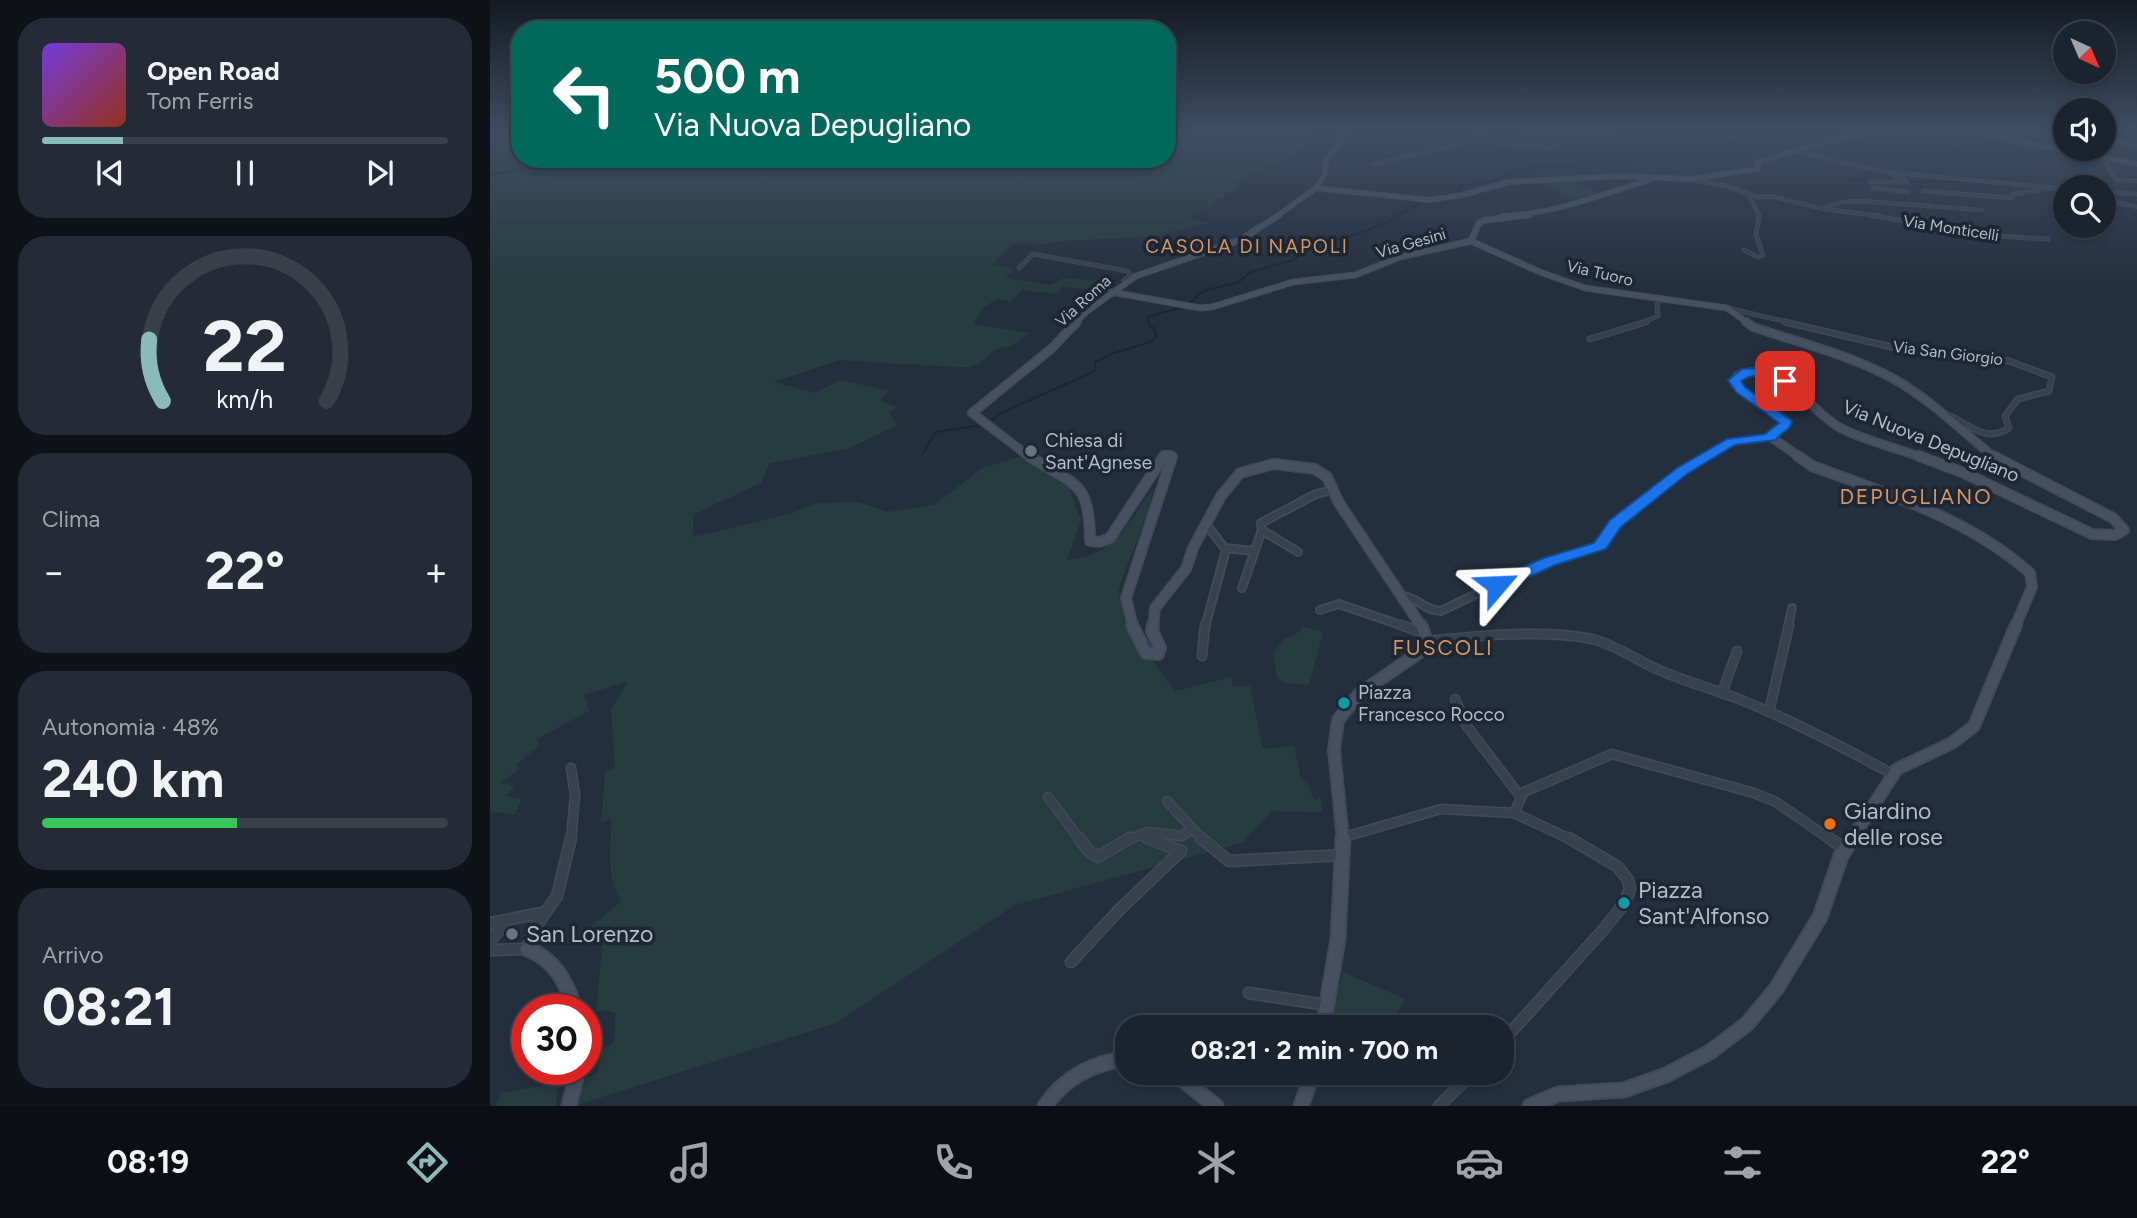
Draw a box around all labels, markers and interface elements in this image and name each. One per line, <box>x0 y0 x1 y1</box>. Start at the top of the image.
north arrow <box>2053 21 2116 84</box>
map controls <box>2053 21 2116 238</box>
text: 500 m <box>654 46 800 105</box>
icon: left <box>539 49 630 140</box>
text: Open Road <box>147 55 280 87</box>
text: Tom Ferris <box>147 87 253 115</box>
button: sound <box>2053 98 2116 161</box>
text: Via Nuova Depugliano <box>654 106 971 144</box>
icon: previous <box>91 154 129 192</box>
icon: pause <box>226 154 264 192</box>
icon: next <box>361 154 399 192</box>
button: search <box>2053 175 2116 238</box>
street label: Via Monticelli <box>1902 211 2000 245</box>
street label: Via Gesini <box>1374 224 1448 262</box>
district label: CASOLA DI NAPOLI <box>1145 235 1349 258</box>
street label: Via Tuoro <box>1565 256 1635 290</box>
street label: Via Roma <box>1051 271 1115 331</box>
text: 22 <box>203 303 287 390</box>
street label: Via San Giorgio <box>1892 337 2004 369</box>
pin <box>1755 351 1815 411</box>
icon: arrive <box>1766 362 1804 400</box>
text: km/h <box>216 384 274 414</box>
street label: Via Nuova Depugliano <box>1839 395 2023 487</box>
place label: Chiesa di Sant'Agnese <box>1045 429 1152 474</box>
marker: Chiesa di Sant'Agnese <box>1023 443 1039 459</box>
district label: DEPUGLIANO <box>1839 484 1993 509</box>
text: Clima <box>42 505 100 533</box>
text: 22° <box>205 540 285 602</box>
position arrow <box>1460 548 1534 622</box>
text: − <box>42 549 66 595</box>
text: + <box>424 549 448 595</box>
district label: FUSCOLI <box>1392 635 1494 660</box>
place label: Piazza Francesco Rocco <box>1358 681 1505 726</box>
marker: Piazza Francesco Rocco <box>1336 695 1352 711</box>
text: Autonomia · 48% <box>42 713 219 741</box>
text: 240 km <box>42 748 224 810</box>
place label: Giardino delle rose <box>1844 797 1943 851</box>
marker: Giardino delle rose <box>1822 816 1838 832</box>
place label: Piazza Sant'Alfonso <box>1638 876 1769 930</box>
marker: Piazza Sant'Alfonso <box>1616 895 1632 911</box>
place label: San Lorenzo <box>526 920 653 948</box>
marker: San Lorenzo <box>504 926 520 942</box>
text: Arrivo <box>42 941 104 969</box>
text: 08:21 <box>42 976 175 1038</box>
speed limit sign: 30 <box>511 994 602 1085</box>
text: 08:21 · 2 min · 700 m <box>1191 1034 1438 1066</box>
icon: directions <box>403 1138 452 1187</box>
icon: music <box>666 1138 715 1187</box>
icon: phone <box>929 1138 978 1187</box>
icon: climate <box>1192 1138 1241 1187</box>
icon: car <box>1455 1138 1504 1187</box>
icon: filters <box>1718 1138 1767 1187</box>
text: 08:19 <box>107 1143 189 1181</box>
text: 22° <box>1981 1143 2030 1181</box>

